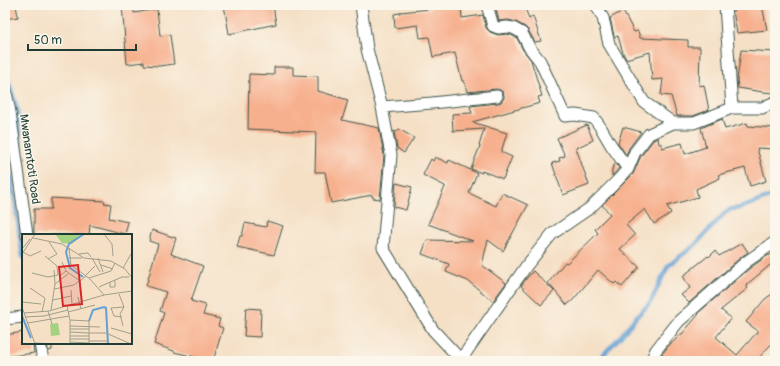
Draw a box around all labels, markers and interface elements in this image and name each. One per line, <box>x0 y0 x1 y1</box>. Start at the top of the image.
scale bar <box>28 26 136 52</box>
text: 50 m <box>34 33 62 48</box>
street label: Mwanamtoti Road <box>16 113 43 205</box>
inset map <box>22 234 132 344</box>

